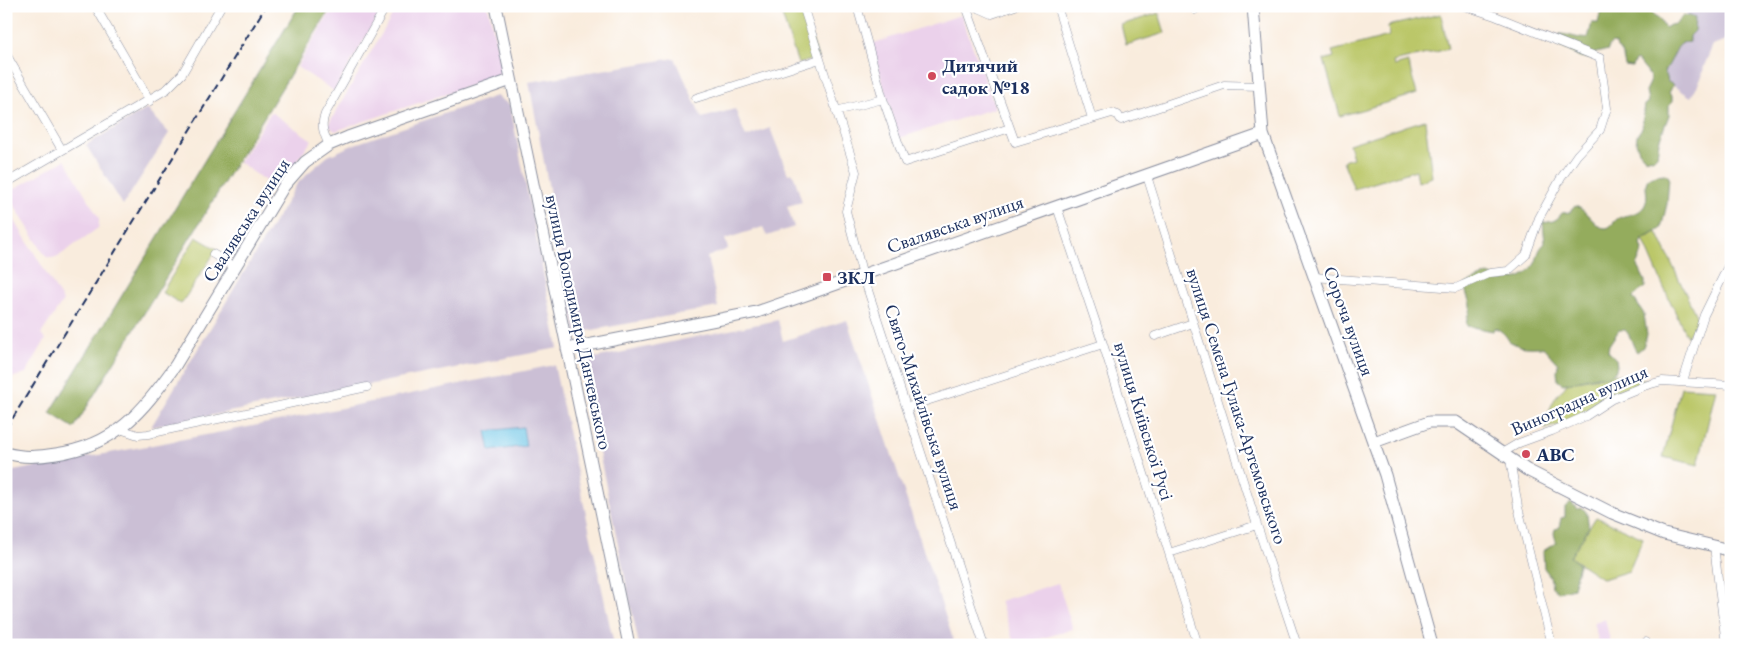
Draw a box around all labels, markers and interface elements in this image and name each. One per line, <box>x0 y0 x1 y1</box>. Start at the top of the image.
place label: Дитячий садок №18 <box>942 53 1030 100</box>
marker: Дитячий садок №18 <box>926 70 938 82</box>
street label: Свалявська вулиця <box>197 153 296 287</box>
street label: Свалявська вулиця <box>883 189 1027 259</box>
street label: вулиця Володимира Данчевського <box>540 192 618 452</box>
street label: Сороча вулиця <box>1318 263 1381 380</box>
place label: ЗКЛ <box>837 265 875 290</box>
street label: вулиця Семена Гулака-Артемовського <box>1180 265 1294 547</box>
marker: ЗКЛ <box>821 271 833 283</box>
street label: Свято-Михайлівська вулиця <box>879 301 969 514</box>
street label: вулиця Київської Русі <box>1108 339 1180 504</box>
street label: Виноградна вулиця <box>1507 358 1652 441</box>
place label: ABC <box>1535 442 1575 467</box>
marker: ABC <box>1520 448 1532 460</box>

